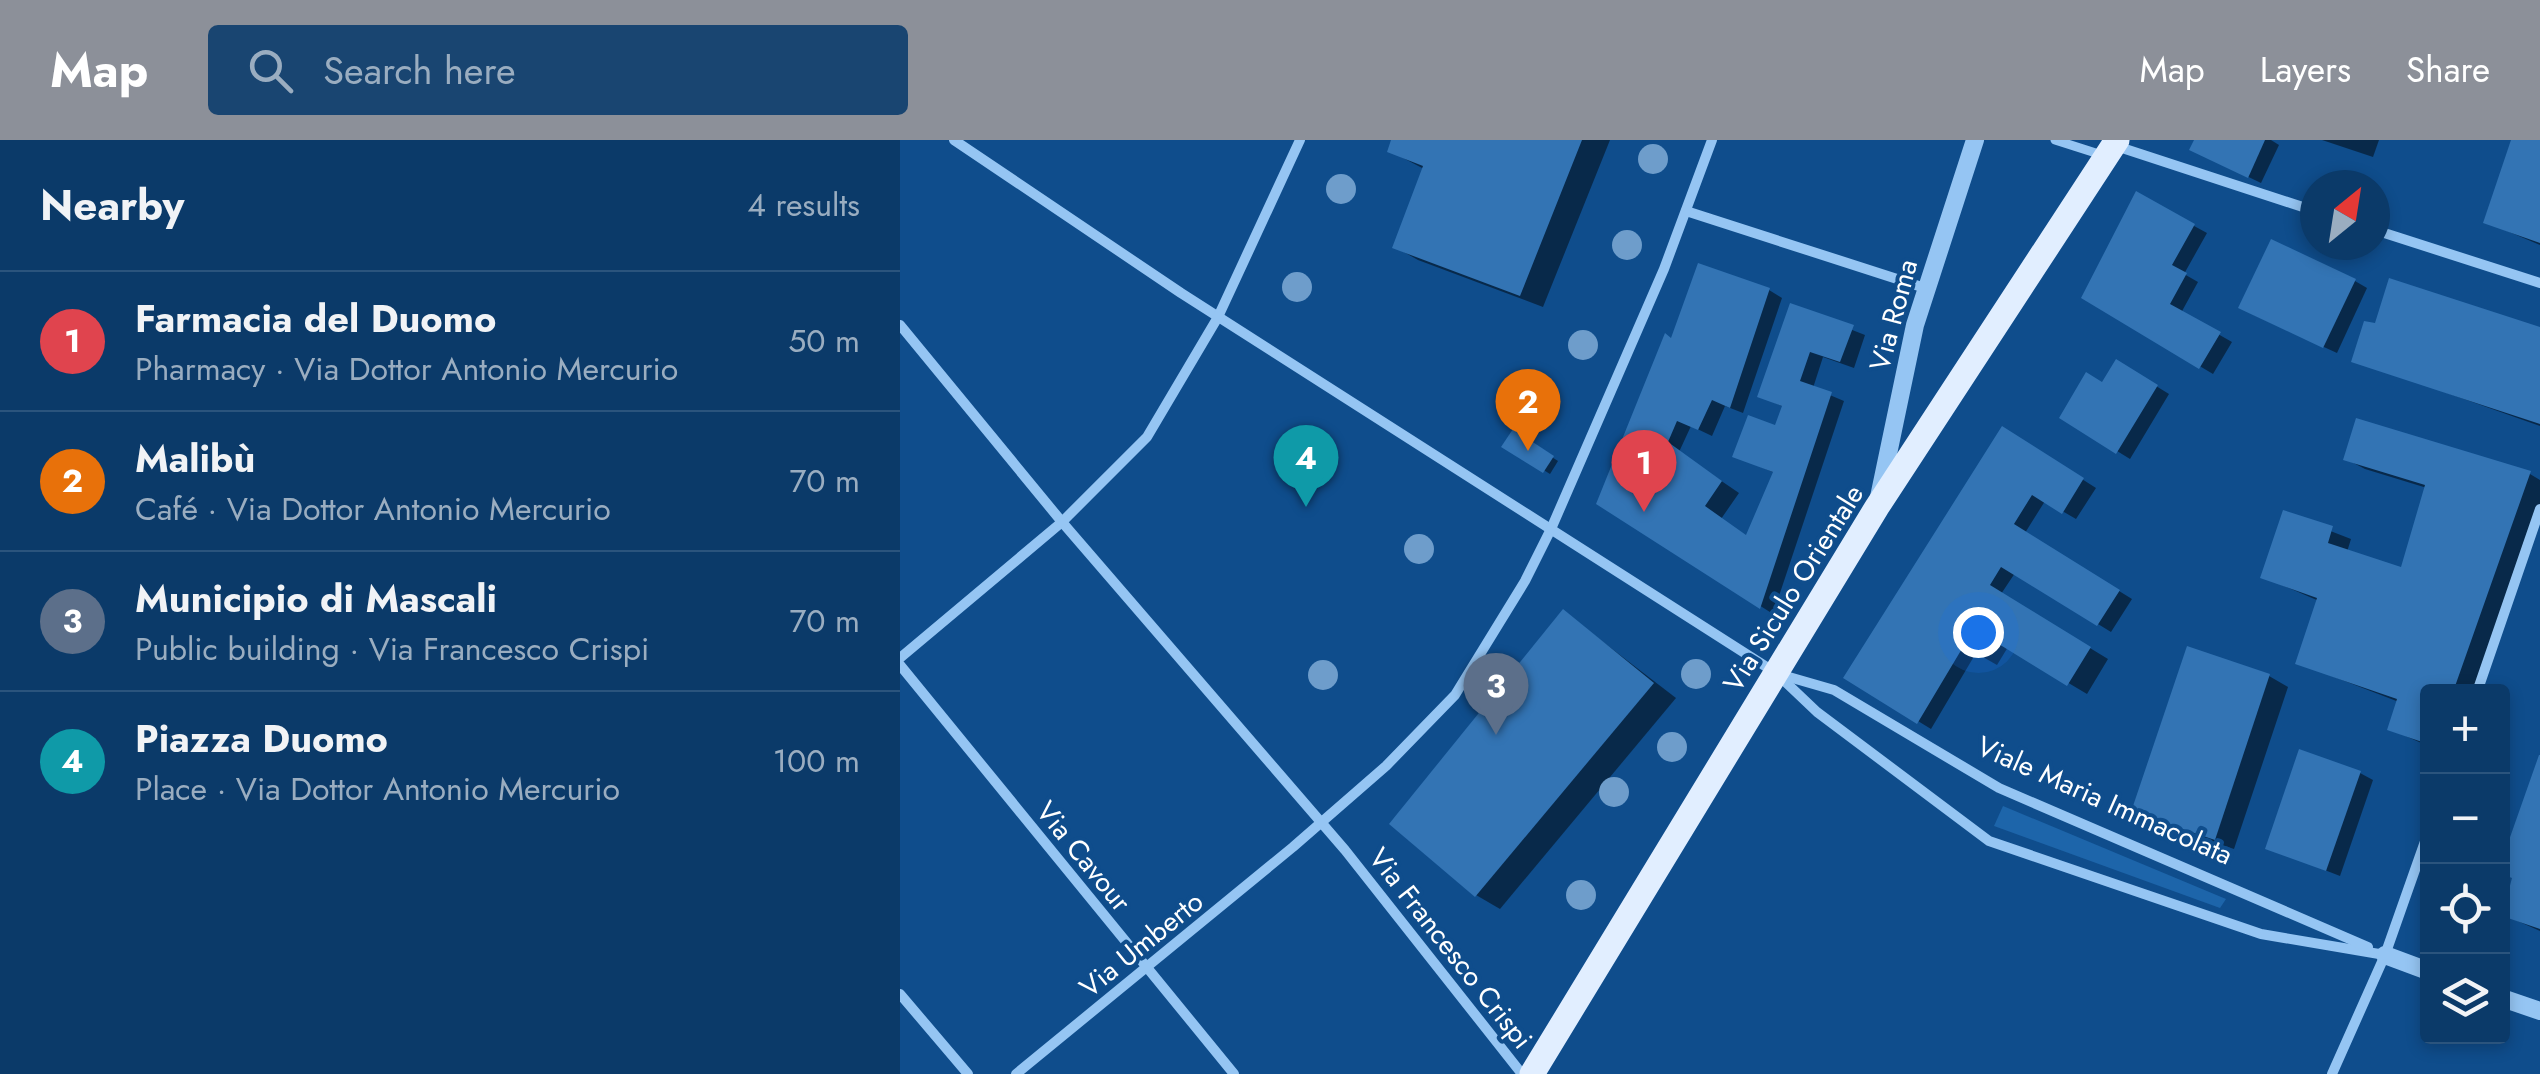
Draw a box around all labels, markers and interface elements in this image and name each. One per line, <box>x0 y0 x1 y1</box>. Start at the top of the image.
search box <box>208 25 908 115</box>
text: Map <box>50 36 148 105</box>
icon: search <box>243 43 298 98</box>
text: Search here <box>323 43 515 98</box>
text: Map <box>2140 45 2205 95</box>
text: Layers <box>2260 45 2351 95</box>
text: Share <box>2406 45 2490 95</box>
north arrow <box>2300 170 2390 260</box>
text: Nearby <box>40 175 184 236</box>
text: 4 results <box>747 182 860 228</box>
street label: Via Roma <box>1859 255 1928 375</box>
text: Farmacia del Duomo <box>135 291 496 346</box>
text: 1 <box>64 318 81 364</box>
text: 50 m <box>788 318 860 364</box>
text: Pharmacy · Via Dottor Antonio Mercurio <box>135 346 678 392</box>
pin: 2 <box>1496 368 1560 451</box>
pin: 4 <box>1274 424 1338 507</box>
pin: 1 <box>1612 430 1676 512</box>
text: Malibù <box>135 431 255 486</box>
text: 2 <box>62 458 83 504</box>
text: 70 m <box>789 458 860 504</box>
street label: Via Siculo Orientale <box>1713 477 1874 700</box>
text: Café · Via Dottor Antonio Mercurio <box>135 486 611 532</box>
text: Municipio di Mascali <box>135 571 497 626</box>
text: 3 <box>63 598 82 644</box>
text: 70 m <box>789 598 860 644</box>
your location <box>1953 607 2004 658</box>
text: Public building · Via Francesco Crispi <box>135 626 649 672</box>
pin: 3 <box>1464 652 1528 735</box>
map controls <box>2420 684 2510 1044</box>
button: + <box>2420 684 2510 774</box>
text: Piazza Duomo <box>135 711 388 766</box>
street label: Viale Maria Immacolata <box>1970 726 2239 875</box>
text: 4 <box>61 738 84 784</box>
text: 100 m <box>773 738 860 784</box>
text: Place · Via Dottor Antonio Mercurio <box>135 766 620 812</box>
button: − <box>2420 774 2510 864</box>
street label: Via Cavour <box>1026 792 1141 921</box>
street label: Via Francesco Crispi <box>1359 839 1542 1058</box>
button: locate <box>2420 864 2510 954</box>
street label: Via Umberto <box>1071 882 1212 1007</box>
button: layers <box>2420 954 2510 1044</box>

